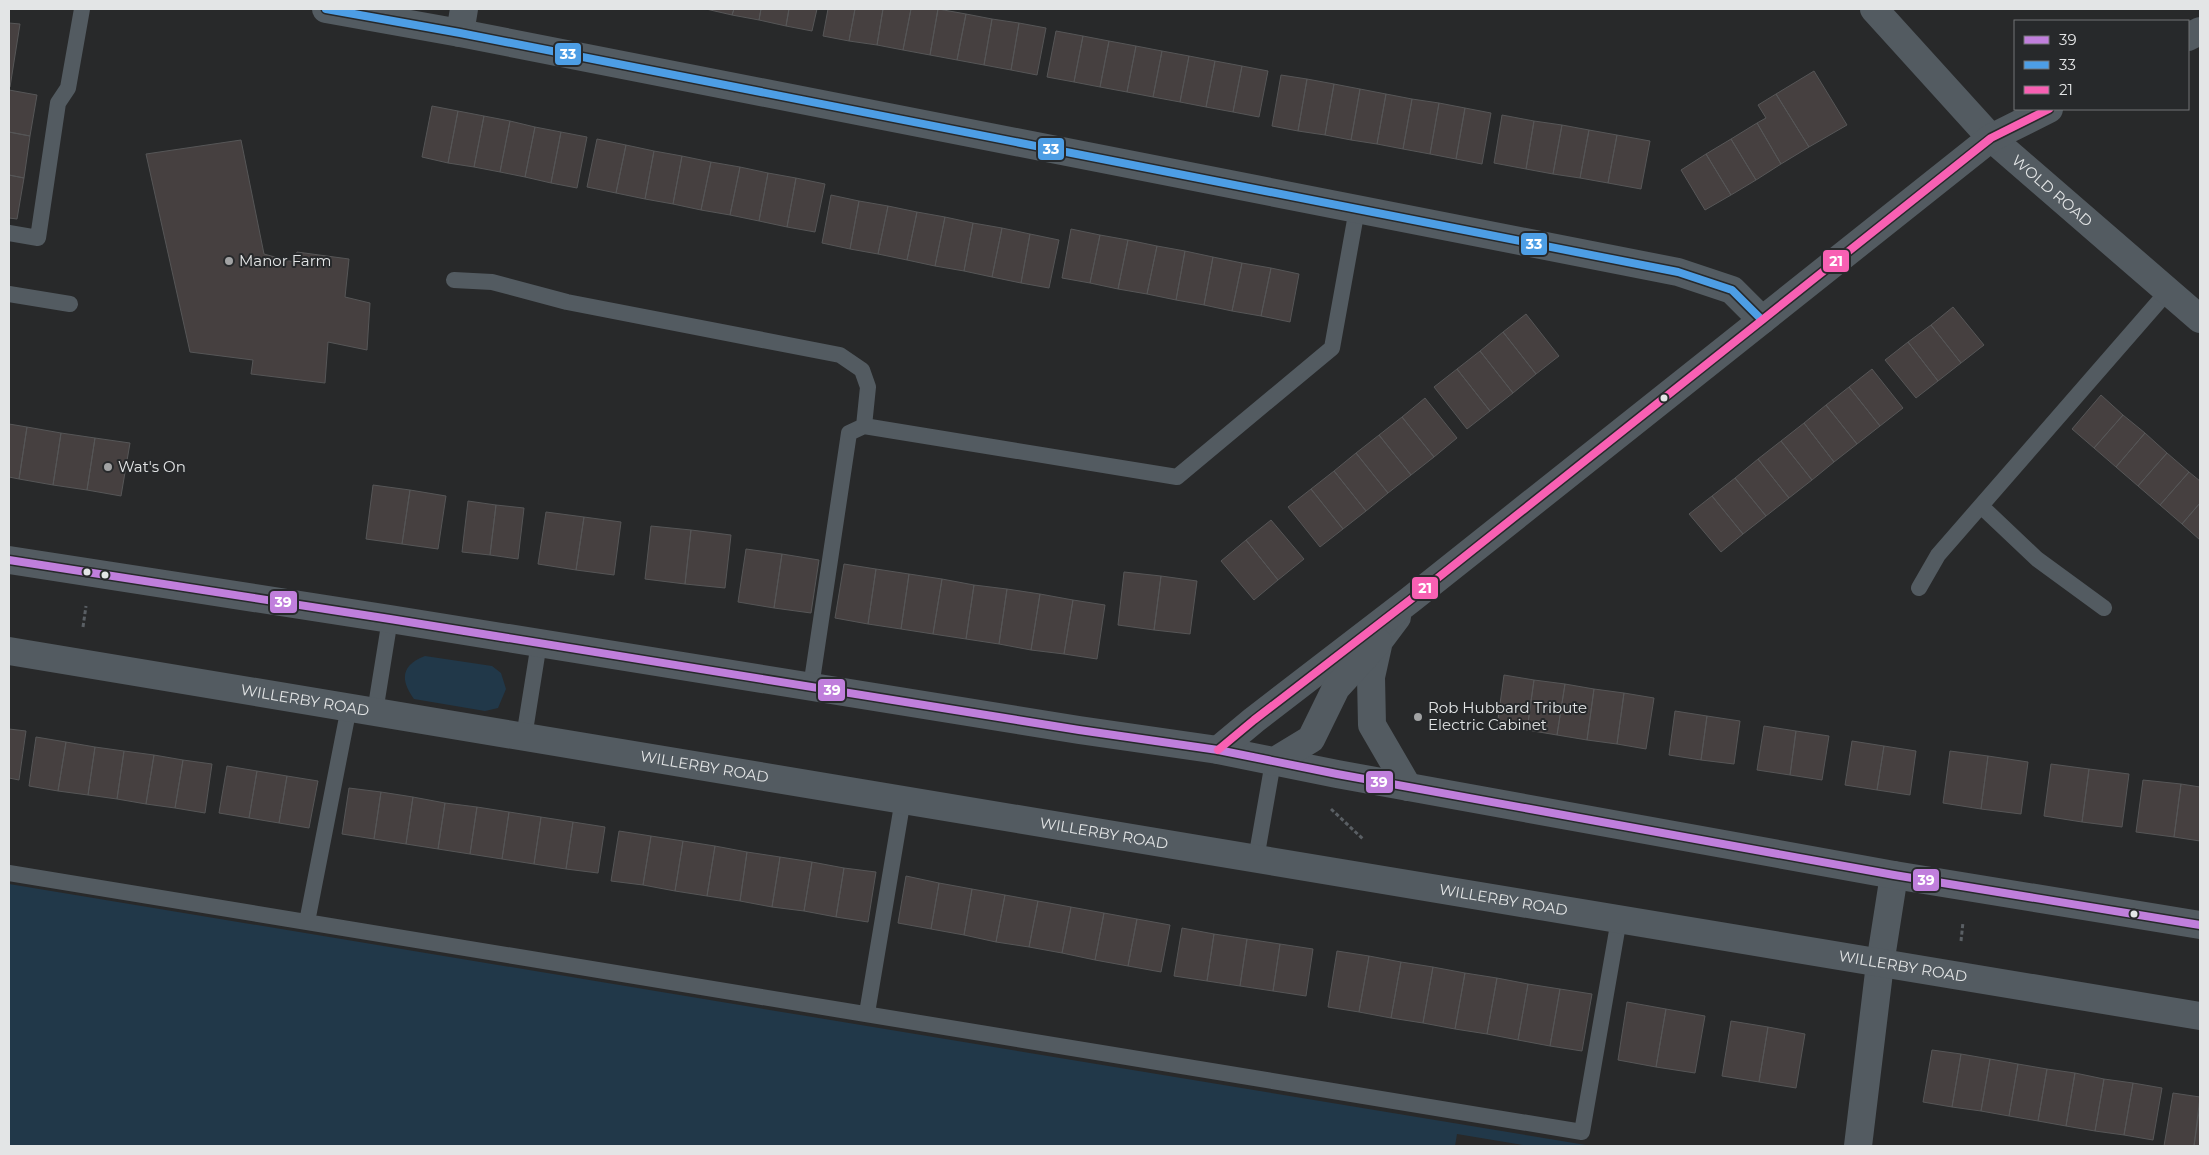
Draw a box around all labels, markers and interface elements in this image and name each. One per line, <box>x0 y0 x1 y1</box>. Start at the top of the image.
legend <box>2014 20 2189 110</box>
text: 39 <box>2059 30 2077 49</box>
line badge: 33 <box>554 42 582 66</box>
text: 33 <box>559 45 576 63</box>
text: 33 <box>2059 55 2076 74</box>
text: 21 <box>2059 80 2073 99</box>
line badge: 33 <box>1037 137 1065 161</box>
text: 33 <box>1042 140 1059 158</box>
street label: WOLD ROAD <box>2008 150 2097 231</box>
line badge: 33 <box>1520 232 1548 256</box>
text: 33 <box>1525 235 1542 253</box>
line badge: 21 <box>1822 249 1850 273</box>
place label: Manor Farm <box>239 251 332 270</box>
text: 21 <box>1829 252 1843 270</box>
marker: Manor Farm <box>223 255 235 267</box>
unlabelled marker <box>1659 393 1669 403</box>
place label: Wat's On <box>118 457 186 476</box>
marker: Wat's On <box>102 461 114 473</box>
unlabelled marker <box>82 567 92 577</box>
unlabelled marker <box>100 570 110 580</box>
line badge: 21 <box>1411 576 1439 600</box>
text: 21 <box>1418 579 1432 597</box>
line badge: 39 <box>269 590 298 614</box>
text: 39 <box>273 593 292 611</box>
line badge: 39 <box>817 678 846 702</box>
street label: WILLERBY ROAD <box>239 680 371 720</box>
text: 39 <box>822 681 841 699</box>
place label: Rob Hubbard Tribute Electric Cabinet <box>1428 698 1587 734</box>
marker: Rob Hubbard Tribute Electric Cabinet <box>1412 711 1424 723</box>
street label: WILLERBY ROAD <box>639 746 770 786</box>
line badge: 39 <box>1365 770 1394 794</box>
text: 39 <box>1369 773 1388 791</box>
street label: WILLERBY ROAD <box>1038 813 1170 853</box>
line badge: 39 <box>1912 868 1940 892</box>
text: 39 <box>1916 871 1935 889</box>
street label: WILLERBY ROAD <box>1438 879 1569 920</box>
unlabelled marker <box>2129 909 2139 919</box>
street label: WILLERBY ROAD <box>1837 946 1969 986</box>

